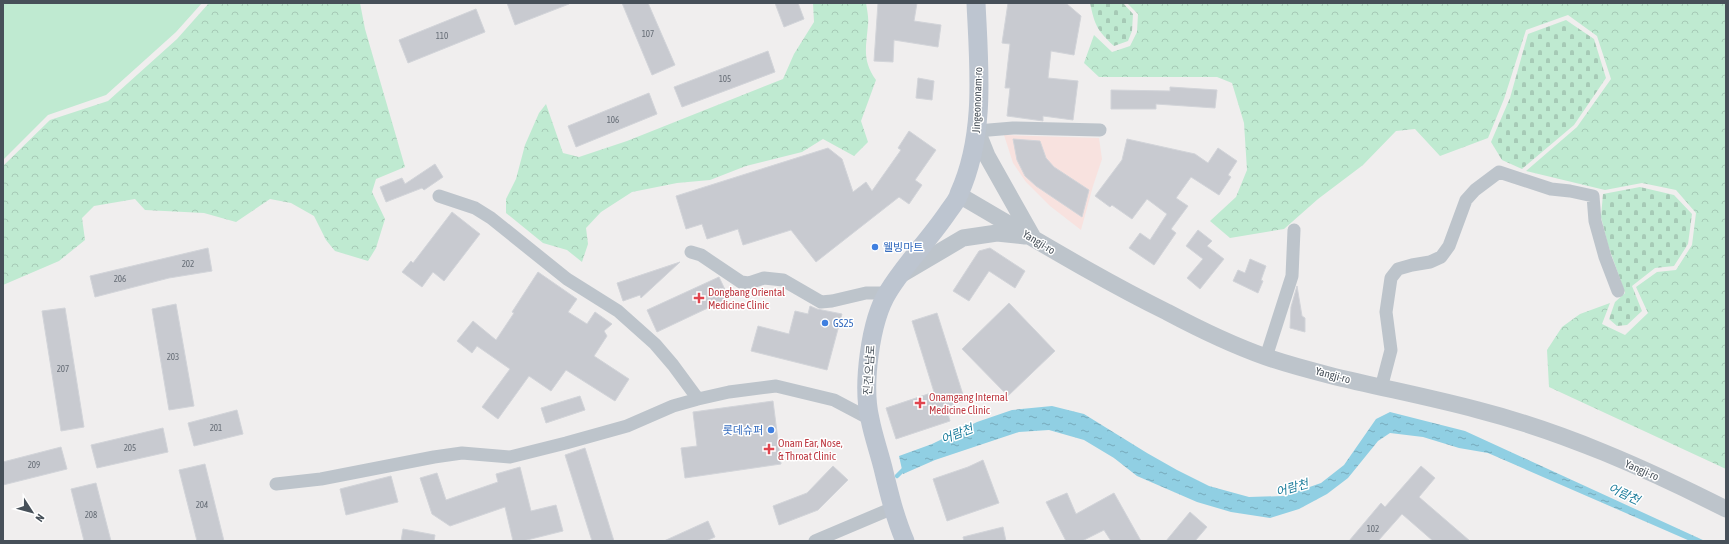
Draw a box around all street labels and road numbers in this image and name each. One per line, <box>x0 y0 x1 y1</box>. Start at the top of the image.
street label: Jingeononam-ro <box>970 67 984 133</box>
street label: Yangji-ro <box>1021 228 1057 256</box>
street label: 진건오남로 <box>861 344 877 396</box>
street label: Yangji-ro <box>1314 365 1352 385</box>
street label: Yangji-ro <box>1623 457 1661 483</box>

